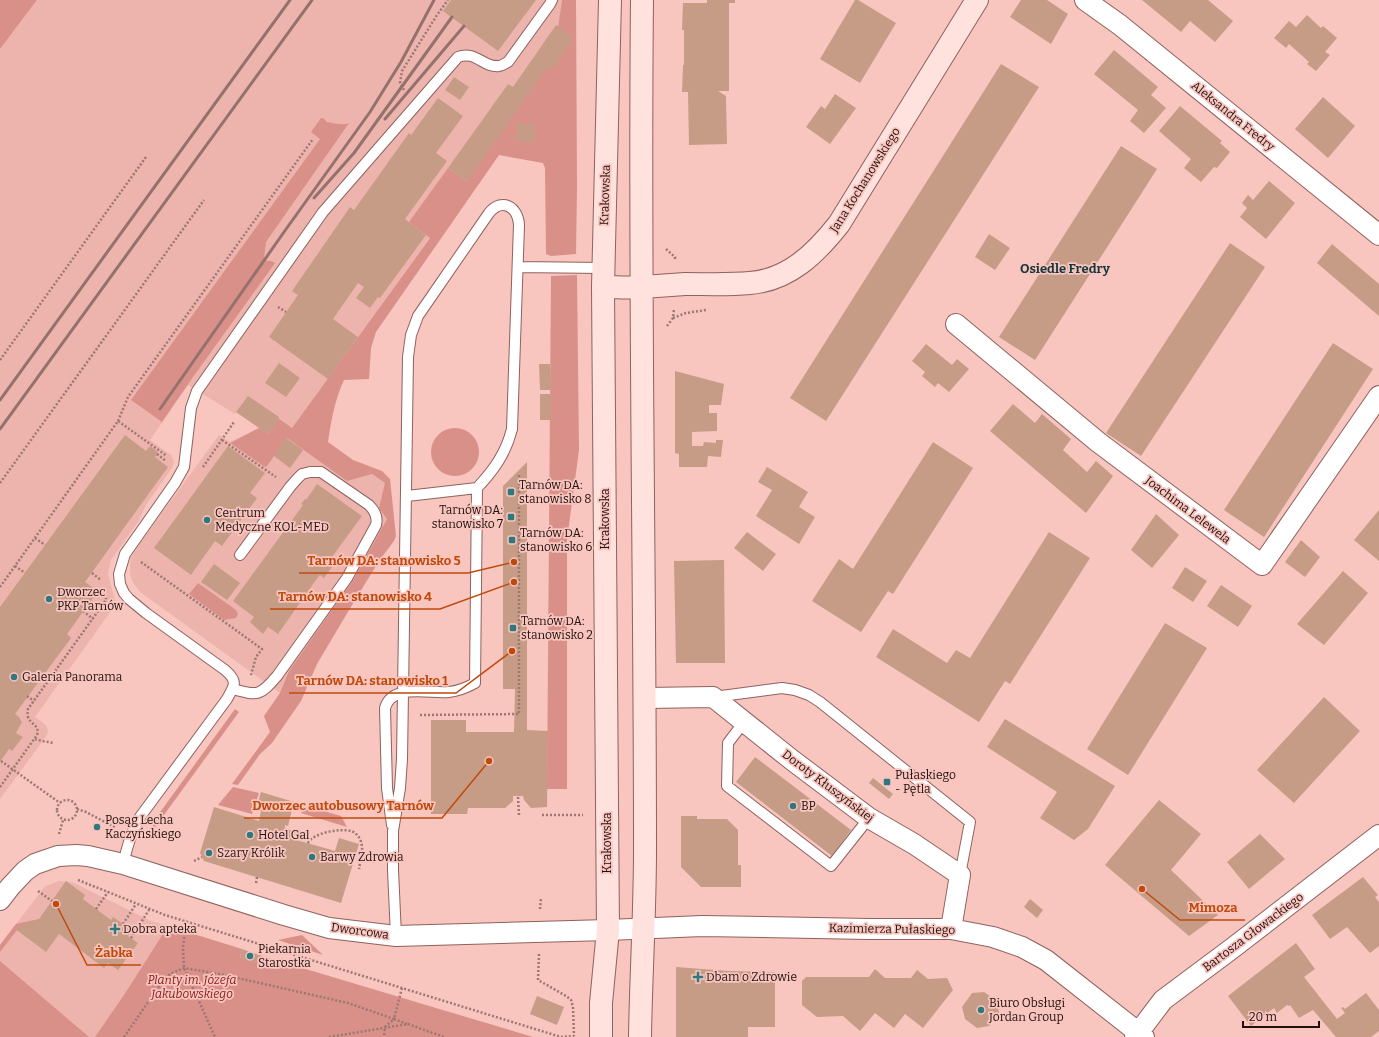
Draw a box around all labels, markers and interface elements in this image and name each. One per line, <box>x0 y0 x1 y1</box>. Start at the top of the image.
street label: Aleksandra Fredry <box>1189 78 1278 154</box>
street label: Jana Kochanowskiego <box>826 125 903 236</box>
street label: Krakowska <box>597 164 613 226</box>
district label: Osiedle Fredry <box>1020 261 1111 276</box>
street label: Joachima Lelewela <box>1142 473 1234 547</box>
place label: Tarnów DA: stanowisko 8 <box>519 478 592 506</box>
marker: Tarnów DA: stanowisko 8 <box>506 487 516 497</box>
street label: Krakowska <box>598 488 612 549</box>
place label: Tarnów DA: stanowisko 7 <box>432 503 503 531</box>
place label: Centrum Medyczne KOL-MED <box>215 506 329 534</box>
marker: Tarnów DA: stanowisko 7 <box>506 512 516 522</box>
marker: Centrum Medyczne KOL-MED <box>202 515 212 525</box>
place label: Tarnów DA: stanowisko 6 <box>520 526 592 554</box>
marker: Tarnów DA: stanowisko 6 <box>507 535 517 545</box>
callout: Tarnów DA: stanowisko 5 <box>299 548 468 573</box>
text: Tarnów DA: stanowisko 5 <box>307 553 461 568</box>
callout: Tarnów DA: stanowisko 4 <box>270 584 440 609</box>
place label: Dworzec PKP Tarnów <box>57 585 124 613</box>
text: Tarnów DA: stanowisko 4 <box>278 589 432 604</box>
marker: Dworzec PKP Tarnów <box>44 594 54 604</box>
place label: Tarnów DA: stanowisko 2 <box>521 614 593 642</box>
marker: Tarnów DA: stanowisko 2 <box>508 623 518 633</box>
callout: Tarnów DA: stanowisko 1 <box>289 668 456 693</box>
place label: Galeria Panorama <box>22 670 123 684</box>
marker: Galeria Panorama <box>9 672 19 682</box>
text: Tarnów DA: stanowisko 1 <box>296 673 448 688</box>
street label: Doroty Kłuszyńskiej <box>779 747 877 825</box>
place label: Pułaskiego - Pętla <box>895 768 956 796</box>
marker: Pułaskiego - Pętla <box>882 777 892 787</box>
callout: Dworzec autobusowy Tarnów <box>244 793 442 818</box>
text: Dworzec autobusowy Tarnów <box>252 798 434 813</box>
place label: BP <box>801 799 816 813</box>
marker: BP <box>788 801 798 811</box>
street label: Krakowska <box>600 812 614 873</box>
place label: Posąg Lecha Kaczyńskiego <box>105 813 181 841</box>
marker: Posąg Lecha Kaczyńskiego <box>92 822 102 832</box>
place label: Hotel Gal <box>258 828 310 842</box>
marker: Hotel Gal <box>245 830 255 840</box>
place label: Szary Królik <box>217 846 285 860</box>
marker: Szary Królik <box>204 848 214 858</box>
place label: Barwy Zdrowia <box>320 850 404 864</box>
marker: Barwy Zdrowia <box>307 852 317 862</box>
street label: Bartosza Głowackiego <box>1200 889 1306 974</box>
callout: Mimoza <box>1180 895 1245 920</box>
text: Mimoza <box>1188 900 1238 915</box>
street label: Dworcowa <box>330 920 390 942</box>
street label: Kazimierza Pułaskiego <box>829 921 955 937</box>
place label: Dobra apteka <box>123 922 197 936</box>
marker: Dobra apteka <box>110 924 120 934</box>
callout: Żabka <box>87 940 141 965</box>
place label: Piekarnia Starostka <box>258 942 311 970</box>
text: Żabka <box>95 945 134 960</box>
marker: Piekarnia Starostka <box>245 951 255 961</box>
place label: Dbam o Zdrowie <box>706 970 797 984</box>
marker: Dbam o Zdrowie <box>693 972 703 982</box>
park label: Planty im. Józefa Jakubowskiego <box>147 973 237 1001</box>
place label: Biuro Obsługi Jordan Group <box>988 996 1065 1024</box>
scale bar <box>1243 1003 1319 1029</box>
marker: Biuro Obsługi Jordan Group <box>976 1005 986 1015</box>
text: 20 m <box>1249 1010 1278 1024</box>

